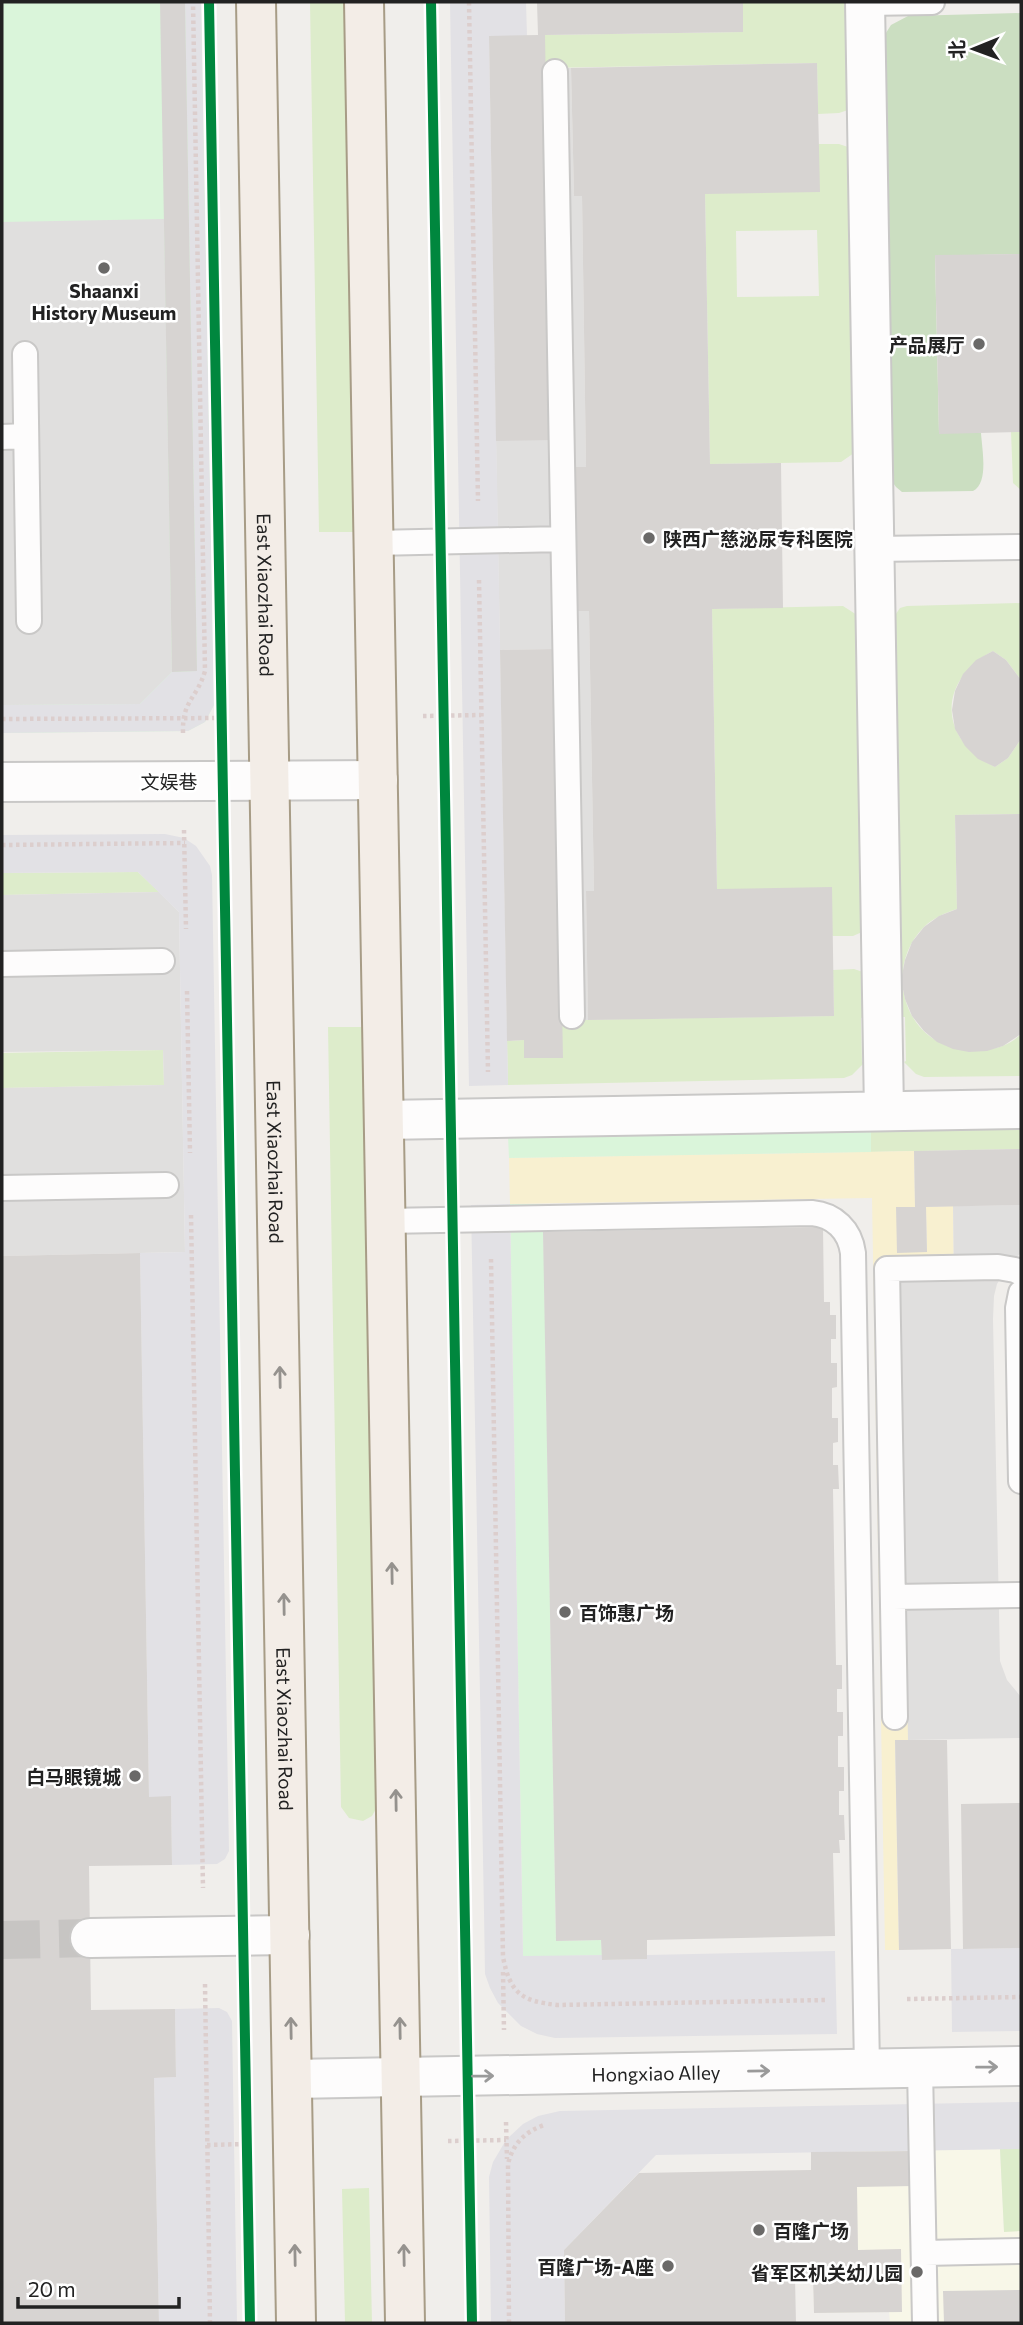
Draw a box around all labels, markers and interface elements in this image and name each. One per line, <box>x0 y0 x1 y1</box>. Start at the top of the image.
north arrow <box>939 14 1009 84</box>
text: 北 <box>945 40 968 59</box>
marker: Shaanxi History Museum <box>96 260 112 276</box>
place label: Shaanxi History Museum <box>32 279 176 324</box>
place label: 产品展厅 <box>889 333 965 356</box>
marker: 产品展厅 <box>971 336 987 352</box>
street label: East Xiaozhai Road <box>253 513 279 677</box>
place label: 陕西广慈泌尿专科医院 <box>663 527 853 550</box>
marker: 陕西广慈泌尿专科医院 <box>641 530 657 546</box>
street label: 文娱巷 <box>140 770 198 793</box>
street label: East Xiaozhai Road <box>263 1080 289 1244</box>
one-way arrow <box>273 1365 287 1388</box>
one-way arrow <box>385 1561 398 1584</box>
one-way arrow <box>277 1593 291 1616</box>
place label: 百饰惠广场 <box>579 1601 674 1624</box>
marker: 百饰惠广场 <box>557 1604 573 1620</box>
street label: East Xiaozhai Road <box>273 1647 299 1811</box>
place label: 白马眼镜城 <box>26 1765 121 1788</box>
marker: 白马眼镜城 <box>127 1768 143 1784</box>
one-way arrow <box>389 1789 402 1812</box>
one-way arrow <box>284 2016 298 2039</box>
one-way arrow <box>393 2016 406 2039</box>
street label: Hongxiao Alley <box>591 2060 721 2085</box>
one-way arrow <box>975 2060 998 2074</box>
one-way arrow <box>748 2064 771 2078</box>
one-way arrow <box>471 2069 494 2082</box>
place label: 百隆广场 <box>773 2219 849 2242</box>
marker: 百隆广场 <box>751 2222 767 2238</box>
one-way arrow <box>288 2244 302 2267</box>
one-way arrow <box>397 2244 410 2267</box>
place label: 百隆广场-A座 <box>537 2255 654 2278</box>
marker: 百隆广场-A座 <box>660 2258 676 2274</box>
place label: 省军区机关幼儿园 <box>751 2261 903 2284</box>
marker: 省军区机关幼儿园 <box>909 2264 925 2280</box>
scale bar <box>18 2266 178 2310</box>
text: 20 m <box>28 2276 76 2301</box>

